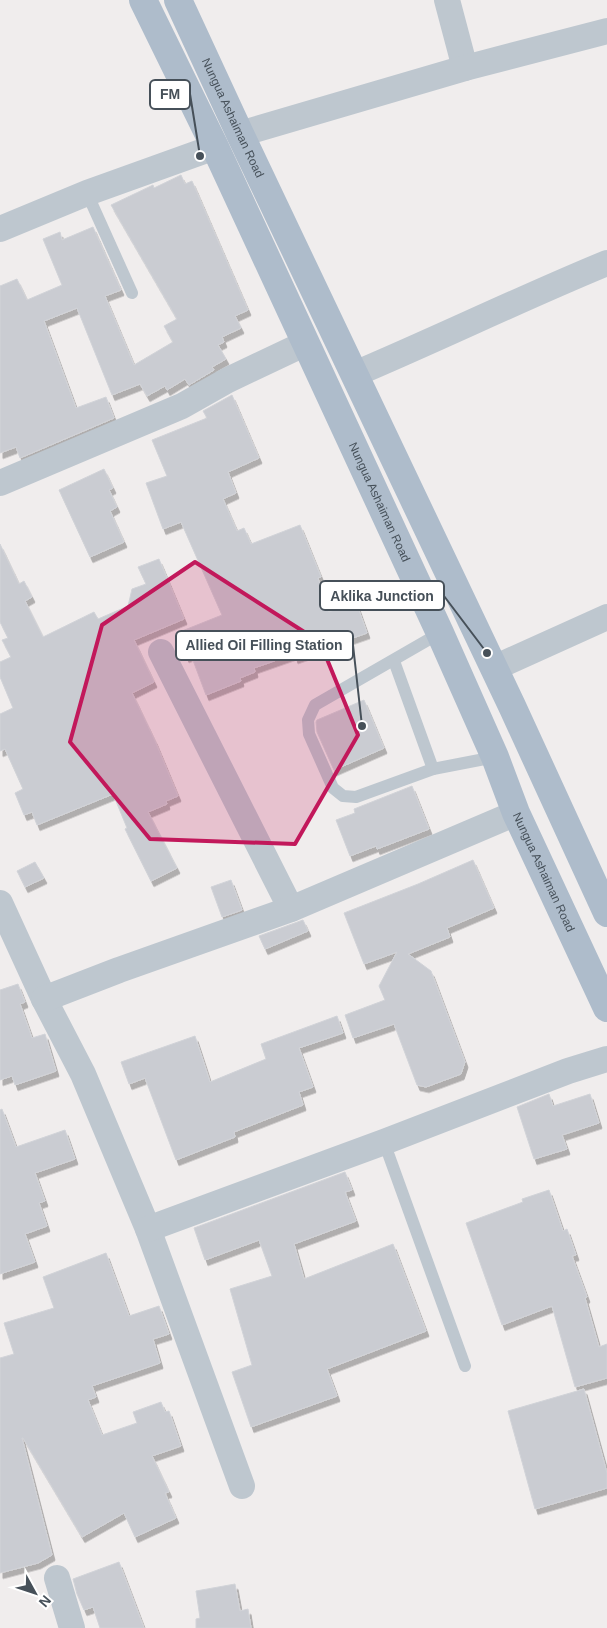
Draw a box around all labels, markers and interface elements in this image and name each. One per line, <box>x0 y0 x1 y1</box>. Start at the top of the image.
street label: Nungua Ashaiman Road <box>199 56 267 180</box>
callout: FM <box>150 80 190 109</box>
text: FM <box>160 86 180 102</box>
street label: Nungua Ashaiman Road <box>346 440 413 564</box>
callout: Aklika Junction <box>320 581 444 610</box>
text: Aklika Junction <box>330 588 434 604</box>
callout: Allied Oil Filling Station <box>176 631 353 660</box>
text: Allied Oil Filling Station <box>185 637 343 653</box>
street label: Nungua Ashaiman Road <box>510 810 578 934</box>
north arrow <box>10 1568 60 1618</box>
text: N <box>36 1592 54 1610</box>

